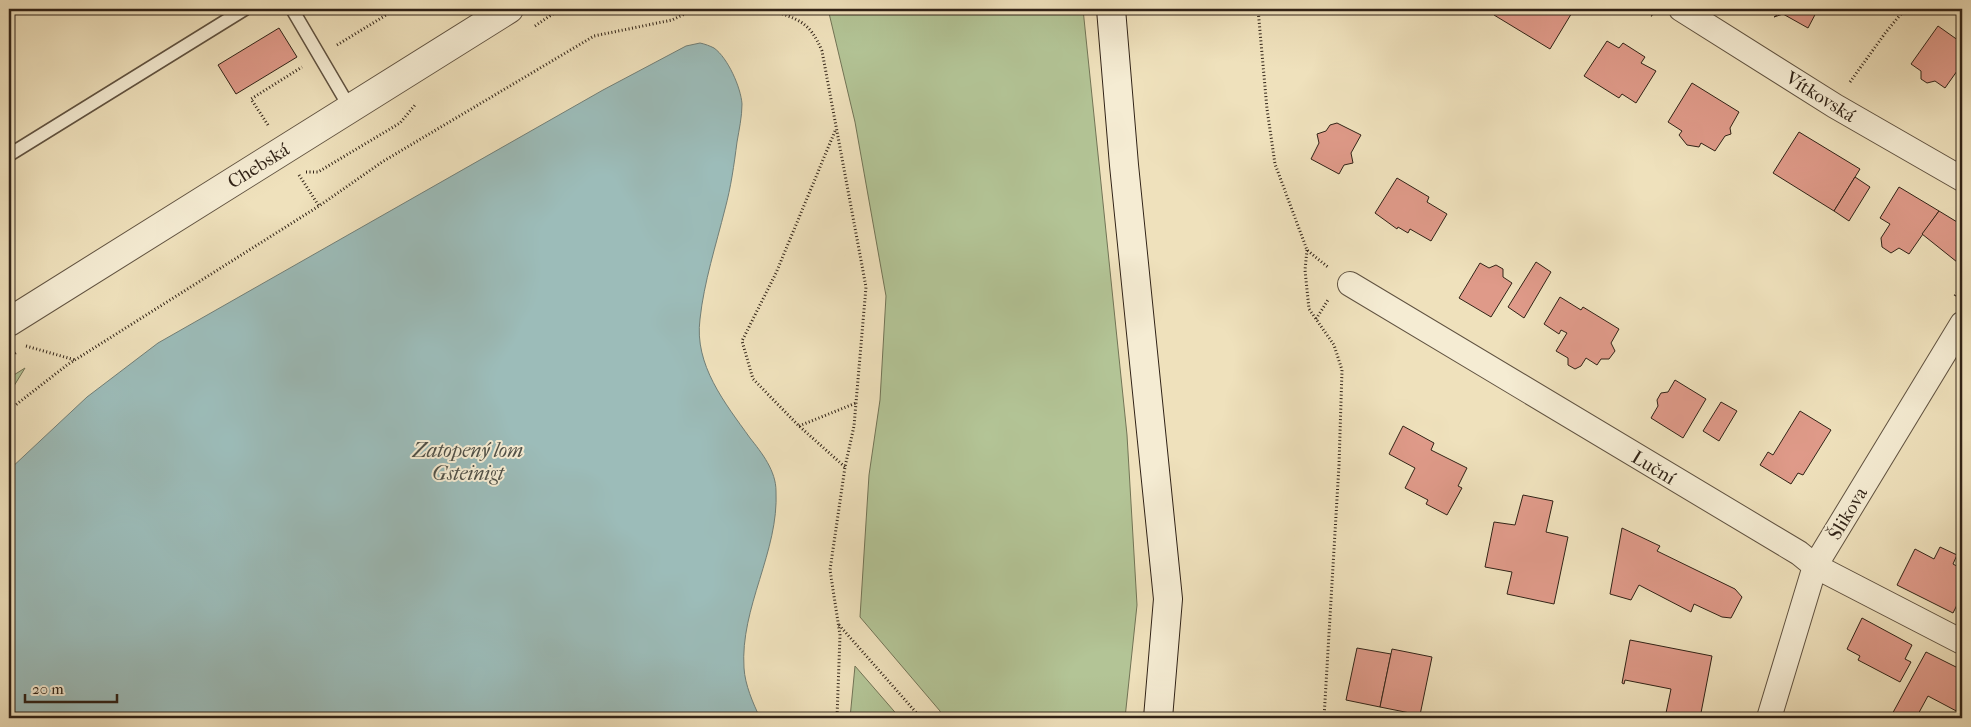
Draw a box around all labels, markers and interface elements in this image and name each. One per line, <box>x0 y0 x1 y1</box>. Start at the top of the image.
street label: Vítkovská <box>1781 66 1860 127</box>
street label: Chebská <box>224 138 293 193</box>
water label: Zatopený lom Gsteinigt <box>411 439 523 485</box>
street label: Luční <box>1628 446 1680 490</box>
street label: Šlikova <box>1823 482 1872 544</box>
scale bar <box>25 672 118 704</box>
text: 20 m <box>32 680 64 698</box>

